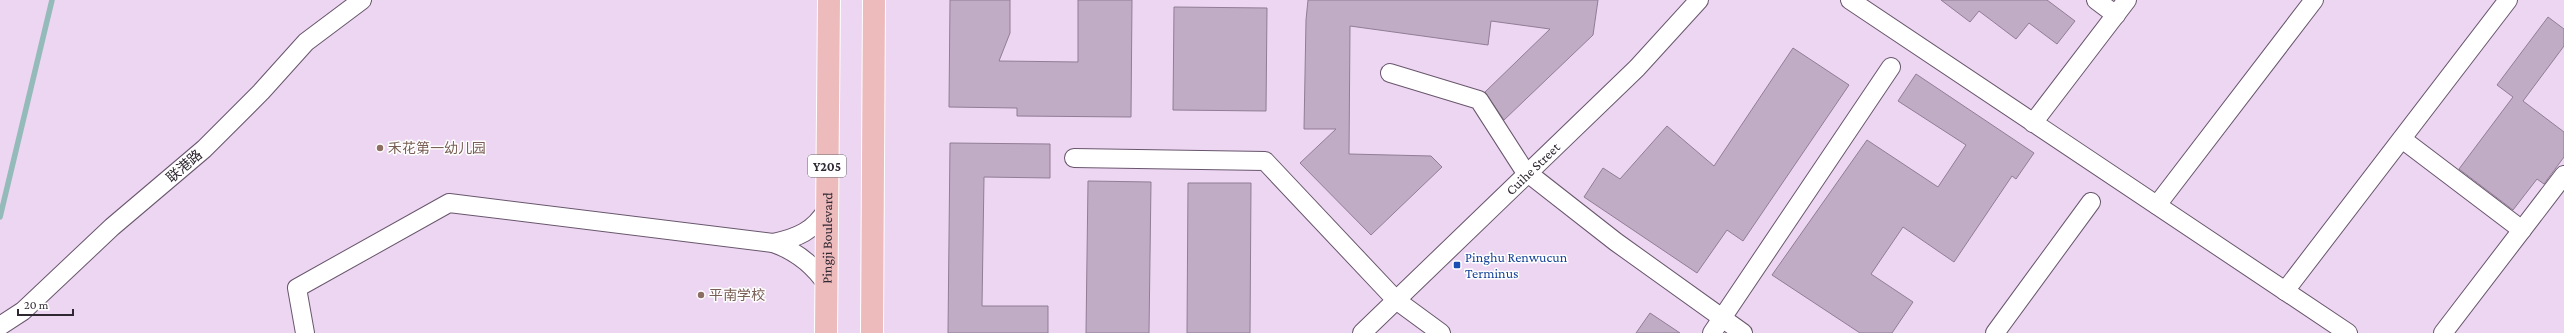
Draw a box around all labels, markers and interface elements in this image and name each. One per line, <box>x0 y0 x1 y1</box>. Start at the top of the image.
street label: Cuihe Street <box>1502 139 1563 198</box>
place label: 禾花第一幼儿园 <box>388 140 486 156</box>
marker: 禾花第一幼儿园 <box>375 143 385 153</box>
street label: 联港路 <box>163 146 205 186</box>
road number: Y205 <box>808 155 846 177</box>
street label: Pingji Boulevard <box>818 192 836 284</box>
place label: Pinghu Renwucun Terminus <box>1465 249 1568 281</box>
marker: Pinghu Renwucun Terminus <box>1452 260 1462 270</box>
place label: 平南学校 <box>709 287 765 303</box>
marker: 平南学校 <box>696 290 706 300</box>
scale bar <box>18 291 73 317</box>
text: 20 m <box>24 298 49 312</box>

